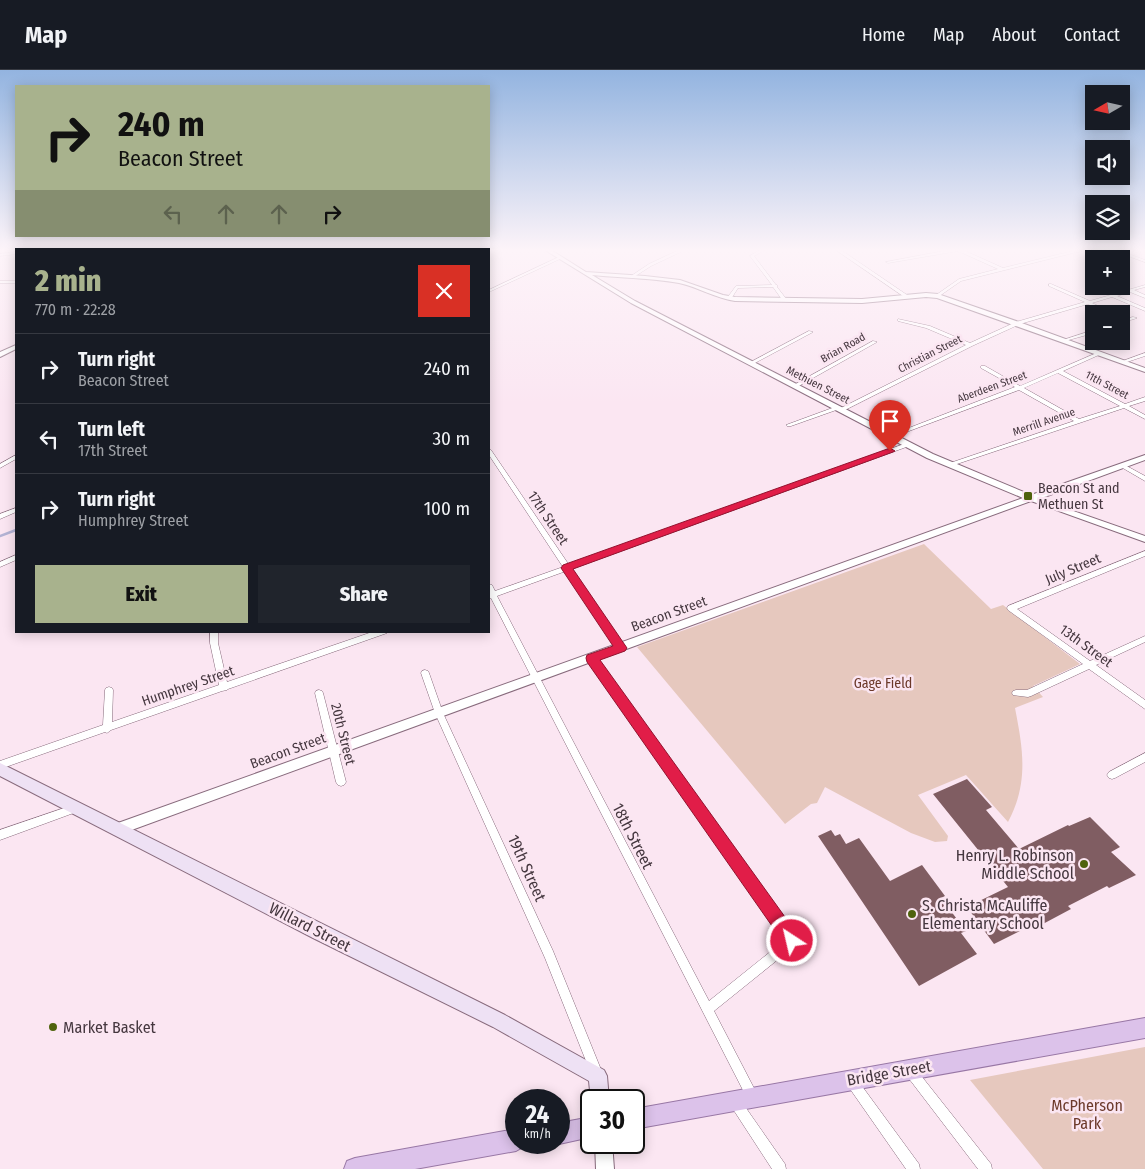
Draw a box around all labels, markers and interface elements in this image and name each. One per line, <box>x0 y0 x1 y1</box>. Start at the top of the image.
text: Map <box>25 21 67 49</box>
text: Home <box>862 24 905 46</box>
text: Map <box>933 24 964 46</box>
text: About <box>992 24 1036 46</box>
text: Contact <box>1064 24 1120 46</box>
north arrow <box>1085 85 1130 130</box>
map controls <box>1085 85 1130 350</box>
text: 240 m <box>118 103 205 145</box>
icon: right <box>35 105 100 170</box>
button: sound <box>1085 140 1130 185</box>
text: Beacon Street <box>118 145 243 172</box>
button: layers <box>1085 195 1130 240</box>
icon: left <box>159 200 187 228</box>
icon: ahead <box>212 200 240 228</box>
icon: ahead <box>265 200 293 228</box>
icon: right <box>318 200 346 228</box>
button: + <box>1085 250 1130 295</box>
text: 2 min <box>35 263 101 299</box>
button: close <box>418 265 470 317</box>
text: 770 m · 22:28 <box>35 300 116 319</box>
button: − <box>1085 305 1130 350</box>
street label: Brian Road <box>818 330 868 366</box>
street label: Christian Street <box>896 332 964 376</box>
text: Turn right <box>78 348 155 371</box>
icon: right <box>35 355 63 383</box>
text: 240 m <box>424 357 470 380</box>
street label: Methuen Street <box>784 363 852 407</box>
street label: Aberdeen Street <box>956 368 1029 406</box>
street label: 11th Street <box>1083 368 1131 402</box>
text: Beacon Street <box>78 371 169 390</box>
pin <box>869 400 911 451</box>
street label: Merrill Avenue <box>1011 405 1077 439</box>
icon: arrive <box>876 407 904 435</box>
text: Turn left <box>78 418 145 441</box>
icon: left <box>35 425 63 453</box>
text: 30 m <box>432 427 470 450</box>
text: 17th Street <box>78 441 148 460</box>
place label: Beacon St and Methuen St <box>1038 480 1120 513</box>
text: Turn right <box>78 488 155 511</box>
street label: 17th Street <box>524 488 572 548</box>
marker: Beacon St and Methuen St <box>1022 490 1034 502</box>
icon: right <box>35 495 63 523</box>
text: 100 m <box>424 497 470 520</box>
text: Humphrey Street <box>78 511 189 530</box>
street label: July Street <box>1043 550 1104 588</box>
button: Exit <box>35 565 248 623</box>
button: Share <box>258 565 470 623</box>
street label: Beacon Street <box>629 592 710 636</box>
street label: 13th Street <box>1056 621 1116 671</box>
street label: Humphrey Street <box>140 662 237 710</box>
park label: Gage Field <box>854 675 912 692</box>
street label: 20th Street <box>327 701 359 767</box>
street label: Beacon Street <box>248 729 329 773</box>
street label: 18th Street <box>608 800 658 873</box>
street label: 19th Street <box>504 832 550 905</box>
place label: Henry L. Robinson Middle School <box>956 846 1074 883</box>
marker: Henry L. Robinson Middle School <box>1078 858 1090 870</box>
place label: S. Christa McAuliffe Elementary School <box>922 896 1048 933</box>
street label: Willard Street <box>266 898 355 956</box>
marker: S. Christa McAuliffe Elementary School <box>906 908 918 920</box>
position arrow <box>765 914 817 966</box>
place label: Market Basket <box>63 1018 157 1037</box>
marker: Market Basket <box>47 1021 59 1033</box>
street label: Bridge Street <box>845 1056 933 1090</box>
speed limit sign: 30 <box>580 1089 645 1154</box>
park label: McPherson Park <box>1051 1096 1123 1133</box>
text: 24 <box>526 1100 549 1130</box>
text: km/h <box>524 1127 551 1141</box>

